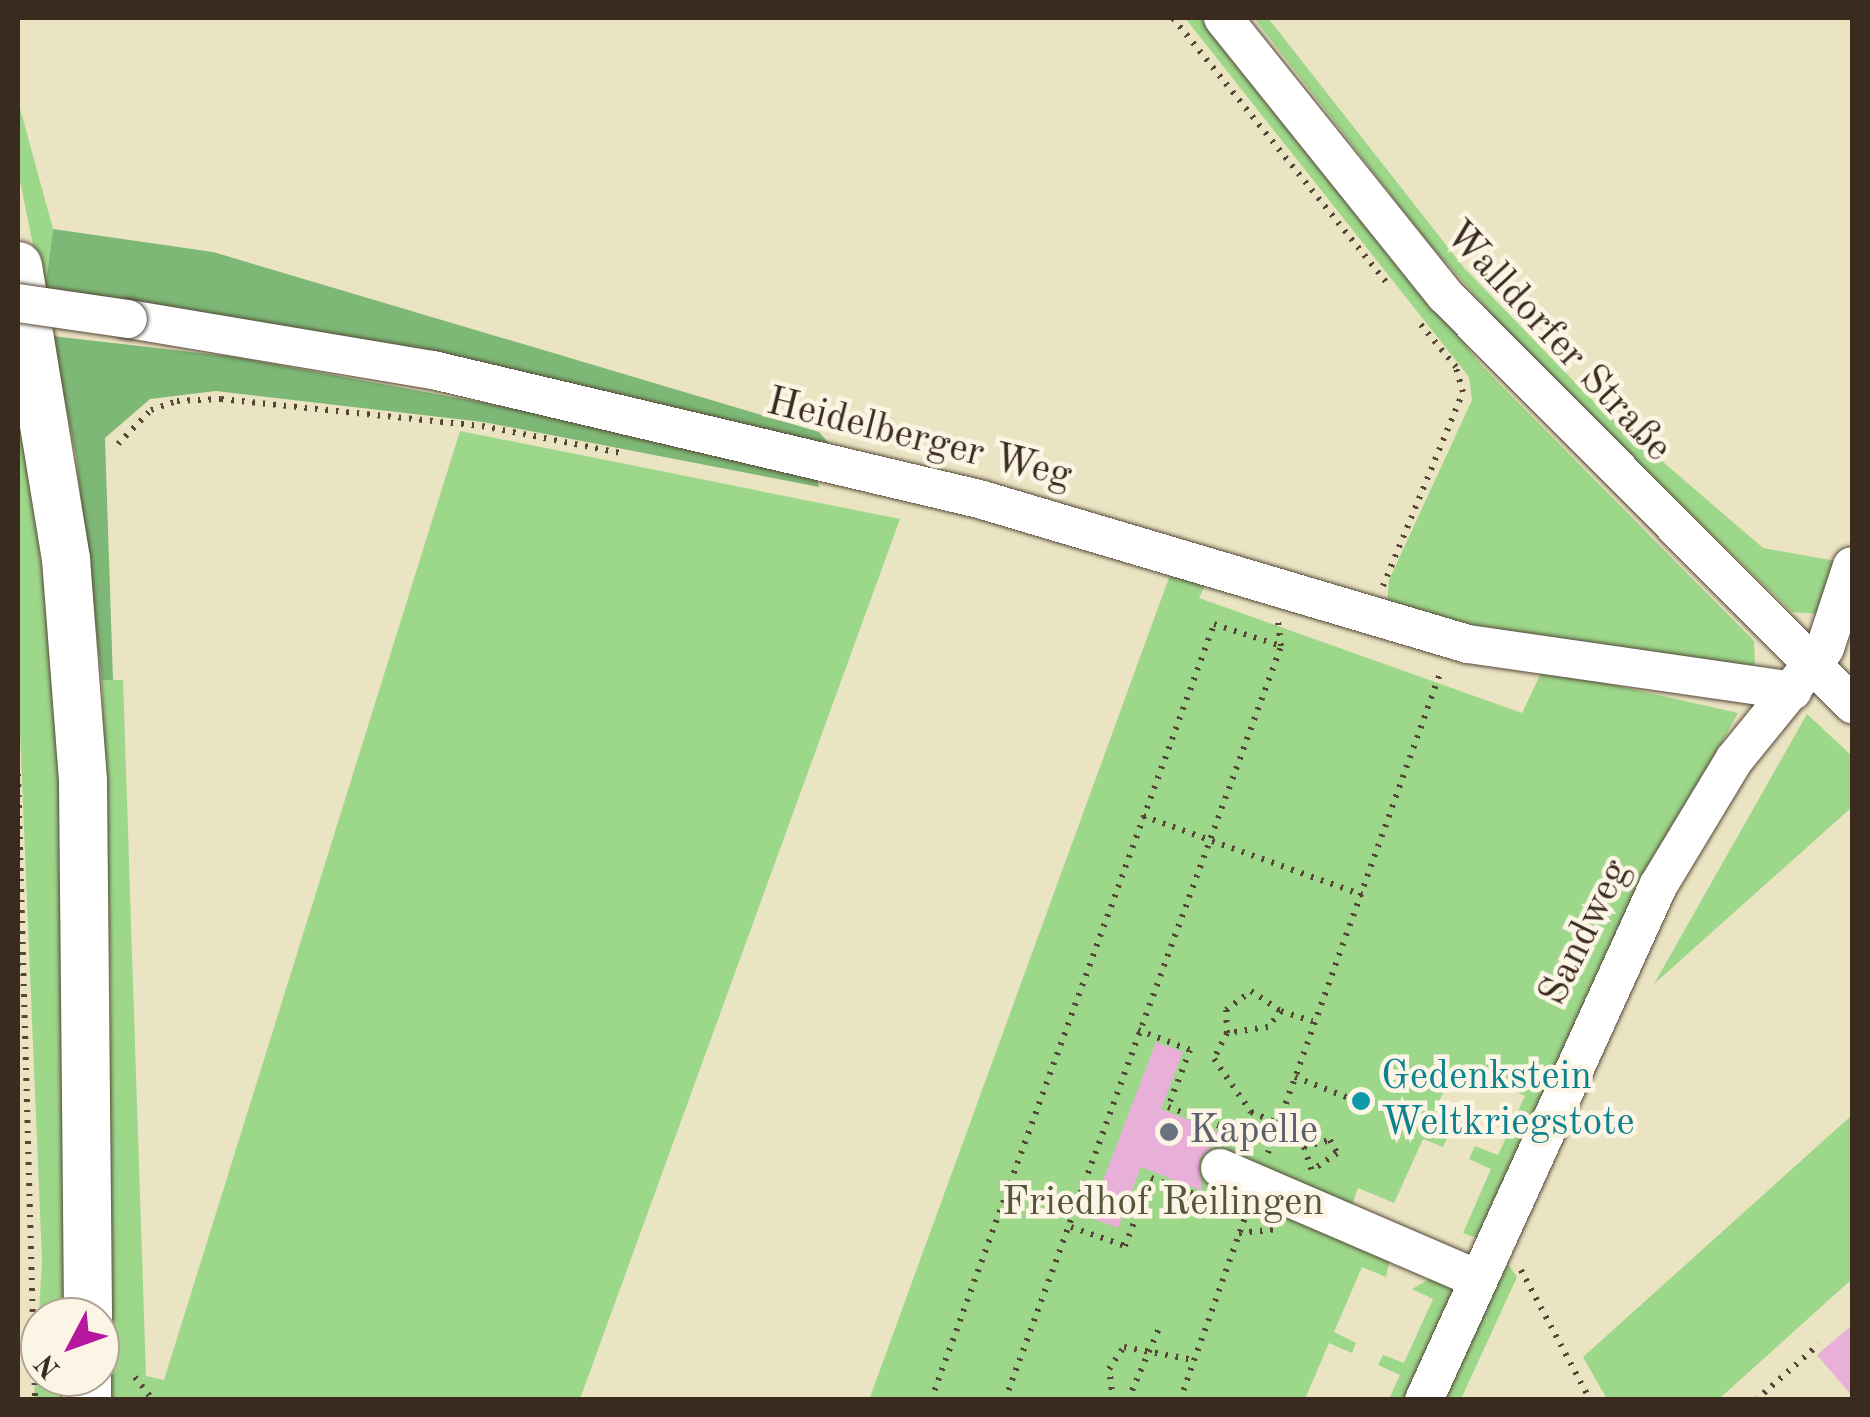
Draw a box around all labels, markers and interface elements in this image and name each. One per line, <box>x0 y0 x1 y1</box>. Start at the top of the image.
street label: Walldorfer Straße <box>1433 212 1681 472</box>
street label: Heidelberger Weg <box>762 379 1076 501</box>
street label: Sandweg <box>1530 852 1642 1014</box>
place label: Gedenkstein Weltkriegstote <box>1381 1054 1635 1148</box>
marker: Gedenkstein Weltkriegstote <box>1350 1090 1372 1112</box>
place label: Kapelle <box>1189 1108 1318 1156</box>
marker: Kapelle <box>1158 1121 1180 1143</box>
park label: Friedhof Reilingen <box>1002 1180 1324 1228</box>
north arrow <box>20 1297 120 1397</box>
text: N <box>31 1348 66 1383</box>

